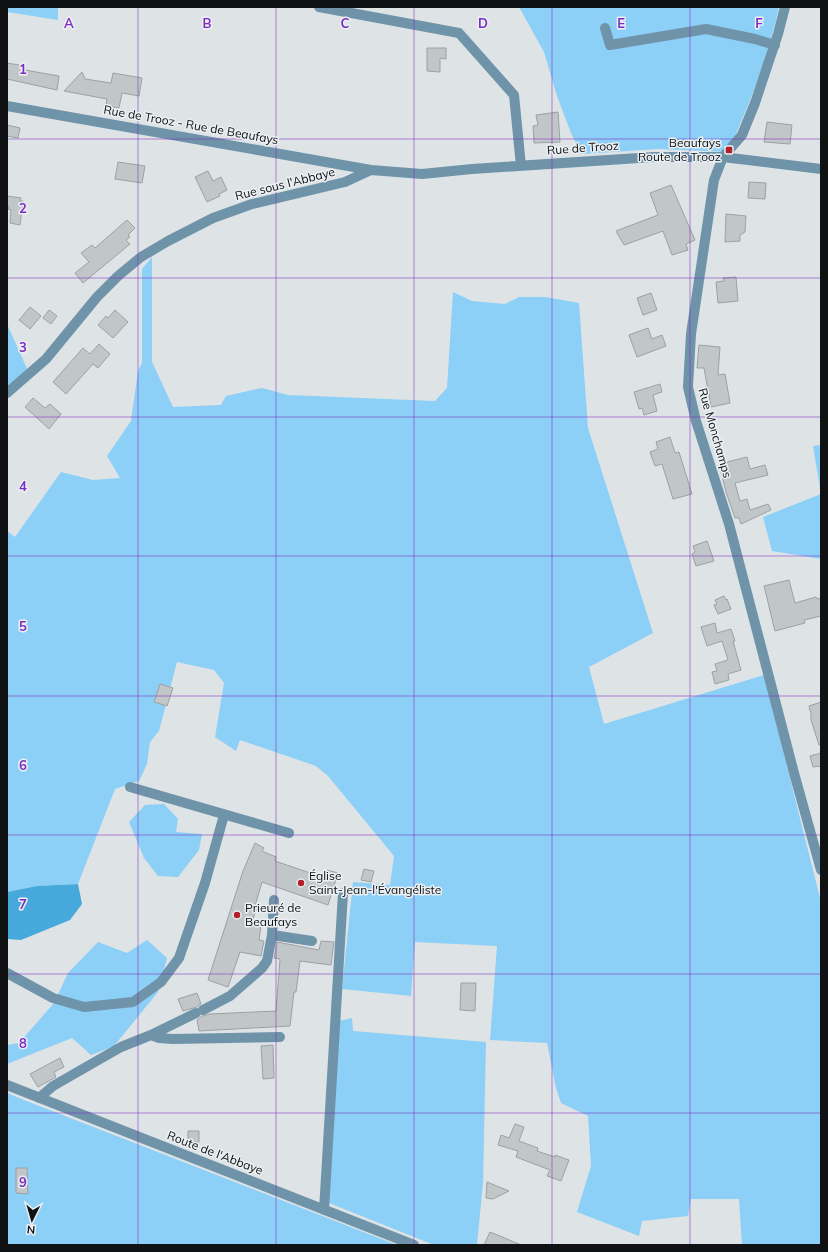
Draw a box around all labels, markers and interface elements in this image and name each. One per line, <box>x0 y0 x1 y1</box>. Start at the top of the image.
text: A <box>64 15 74 31</box>
text: B <box>203 15 212 31</box>
text: C <box>341 15 350 31</box>
text: D <box>478 15 488 31</box>
text: E <box>617 15 625 31</box>
text: F <box>755 15 763 31</box>
text: 1 <box>19 61 27 77</box>
street label: Rue de Trooz - Rue de Beaufays <box>102 102 280 147</box>
place label: Beaufays Route de Trooz <box>638 135 721 164</box>
street label: Rue de Trooz <box>546 138 620 158</box>
marker: Beaufays Route de Trooz <box>724 145 734 155</box>
street label: Rue sous l'Abbaye <box>233 164 336 203</box>
text: 2 <box>19 200 27 216</box>
text: 3 <box>19 339 27 355</box>
street label: Rue Monchamps <box>695 386 736 480</box>
text: 4 <box>19 478 27 494</box>
text: 5 <box>19 618 27 634</box>
text: 6 <box>19 757 27 773</box>
place label: Église Saint-Jean-l'Évangéliste <box>309 868 441 897</box>
marker: Église Saint-Jean-l'Évangéliste <box>296 878 306 888</box>
text: 7 <box>19 896 27 912</box>
place label: Prieuré de Beaufays <box>245 900 301 929</box>
marker: Prieuré de Beaufays <box>232 910 242 920</box>
text: 8 <box>19 1035 27 1051</box>
street label: Route de l'Abbaye <box>165 1127 265 1178</box>
text: 9 <box>19 1174 27 1190</box>
north arrow <box>12 1200 52 1240</box>
text: N <box>26 1223 36 1237</box>

